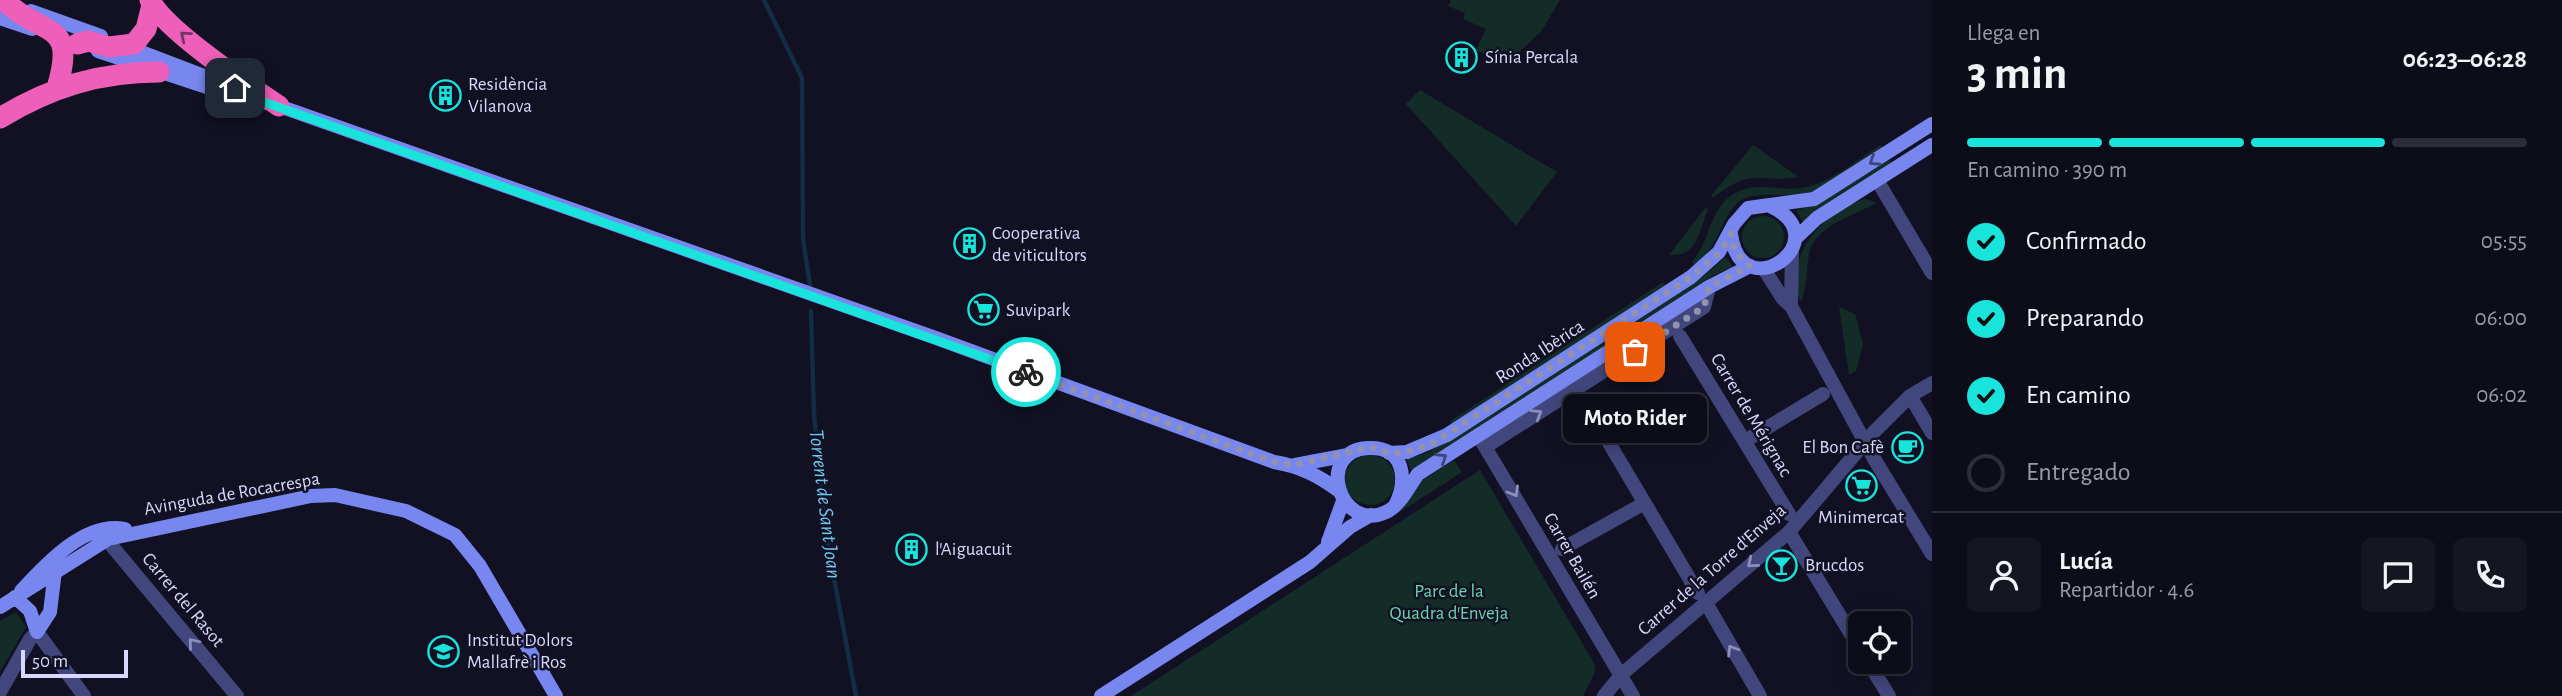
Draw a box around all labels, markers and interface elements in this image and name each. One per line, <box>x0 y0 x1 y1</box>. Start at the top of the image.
text: Llega en <box>1967 22 2040 45</box>
one-way arrow <box>180 31 193 44</box>
building icon: Sínia Percala <box>1445 40 1479 74</box>
text: 06:23–06:28 <box>2402 46 2527 72</box>
place label: Sínia Percala <box>1485 48 1578 67</box>
text: 3 min <box>1967 51 2067 97</box>
pin <box>205 58 265 118</box>
icon: home <box>216 69 254 107</box>
place label: Residència Vilanova <box>468 75 548 116</box>
building icon: Residència Vilanova <box>428 78 462 112</box>
one-way arrow <box>1869 153 1882 166</box>
text: En camino · 390 m <box>1967 159 2127 182</box>
icon: check <box>1967 223 2005 261</box>
place label: Cooperativa de viticultors <box>992 224 1087 265</box>
building icon: Cooperativa de viticultors <box>952 227 986 261</box>
text: Confirmado <box>2026 228 2147 254</box>
text: 05:55 <box>2481 230 2527 253</box>
supermarket icon: Suvipark <box>966 293 1000 327</box>
icon: check <box>1967 300 2005 338</box>
place label: Suvipark <box>1006 301 1070 320</box>
text: Preparando <box>2026 305 2144 331</box>
text: 06:00 <box>2474 307 2527 330</box>
street label: Ronda Ibèrica <box>1493 316 1588 387</box>
pin <box>1605 322 1665 382</box>
icon: bag <box>1616 333 1654 371</box>
courier <box>991 337 1061 407</box>
street label: Carrer de Mérignac <box>1707 350 1795 480</box>
icon: bike <box>1007 353 1045 391</box>
icon: check <box>1967 377 2005 415</box>
text: En camino <box>2026 382 2131 408</box>
text: 06:02 <box>2476 384 2527 407</box>
callout: Moto Rider <box>1563 394 1707 443</box>
text: Moto Rider <box>1584 407 1686 430</box>
one-way arrow <box>1529 410 1542 423</box>
water label: Torrent de Sant Joan <box>805 428 845 580</box>
cafe icon: El Bon Cafè <box>1890 430 1924 464</box>
place label: El Bon Cafè <box>1802 438 1884 457</box>
one-way arrow <box>1435 453 1448 466</box>
text: Entregado <box>2026 459 2131 485</box>
street label: Avinguda de Rocacrespa <box>143 469 322 519</box>
supermarket icon: Minimercat <box>1844 469 1878 503</box>
one-way arrow <box>1505 485 1518 498</box>
street label: Carrer de la Torre d'Enveja <box>1634 501 1790 639</box>
place label: Minimercat <box>1818 508 1904 527</box>
street label: Carrer Bailén <box>1540 510 1604 602</box>
building icon: l'Aiguacuit <box>895 532 929 566</box>
button: person <box>1967 538 2041 612</box>
button: chat <box>2361 538 2435 612</box>
button: phone <box>2453 538 2527 612</box>
place label: l'Aiguacuit <box>935 540 1012 559</box>
bar icon: Brucdos <box>1765 548 1799 582</box>
text: Lucía <box>2059 548 2113 574</box>
street label: Carrer del Rasot <box>138 549 228 651</box>
one-way arrow <box>1747 554 1760 567</box>
place label: Brucdos <box>1805 556 1864 575</box>
text: Repartidor · 4.6 <box>2059 579 2194 602</box>
park label: Parc de la Quadra d'Enveja <box>1389 582 1509 623</box>
map controls <box>1848 611 1911 674</box>
button: locate <box>1848 611 1911 674</box>
place label: Institut Dolors Mallafrè i Ros <box>467 631 573 672</box>
school or university icon: Institut Dolors Mallafrè i Ros <box>427 634 461 668</box>
one-way arrow <box>189 639 202 651</box>
one-way arrow <box>1727 644 1740 657</box>
scale bar <box>21 647 128 679</box>
text: 50 m <box>32 652 68 671</box>

